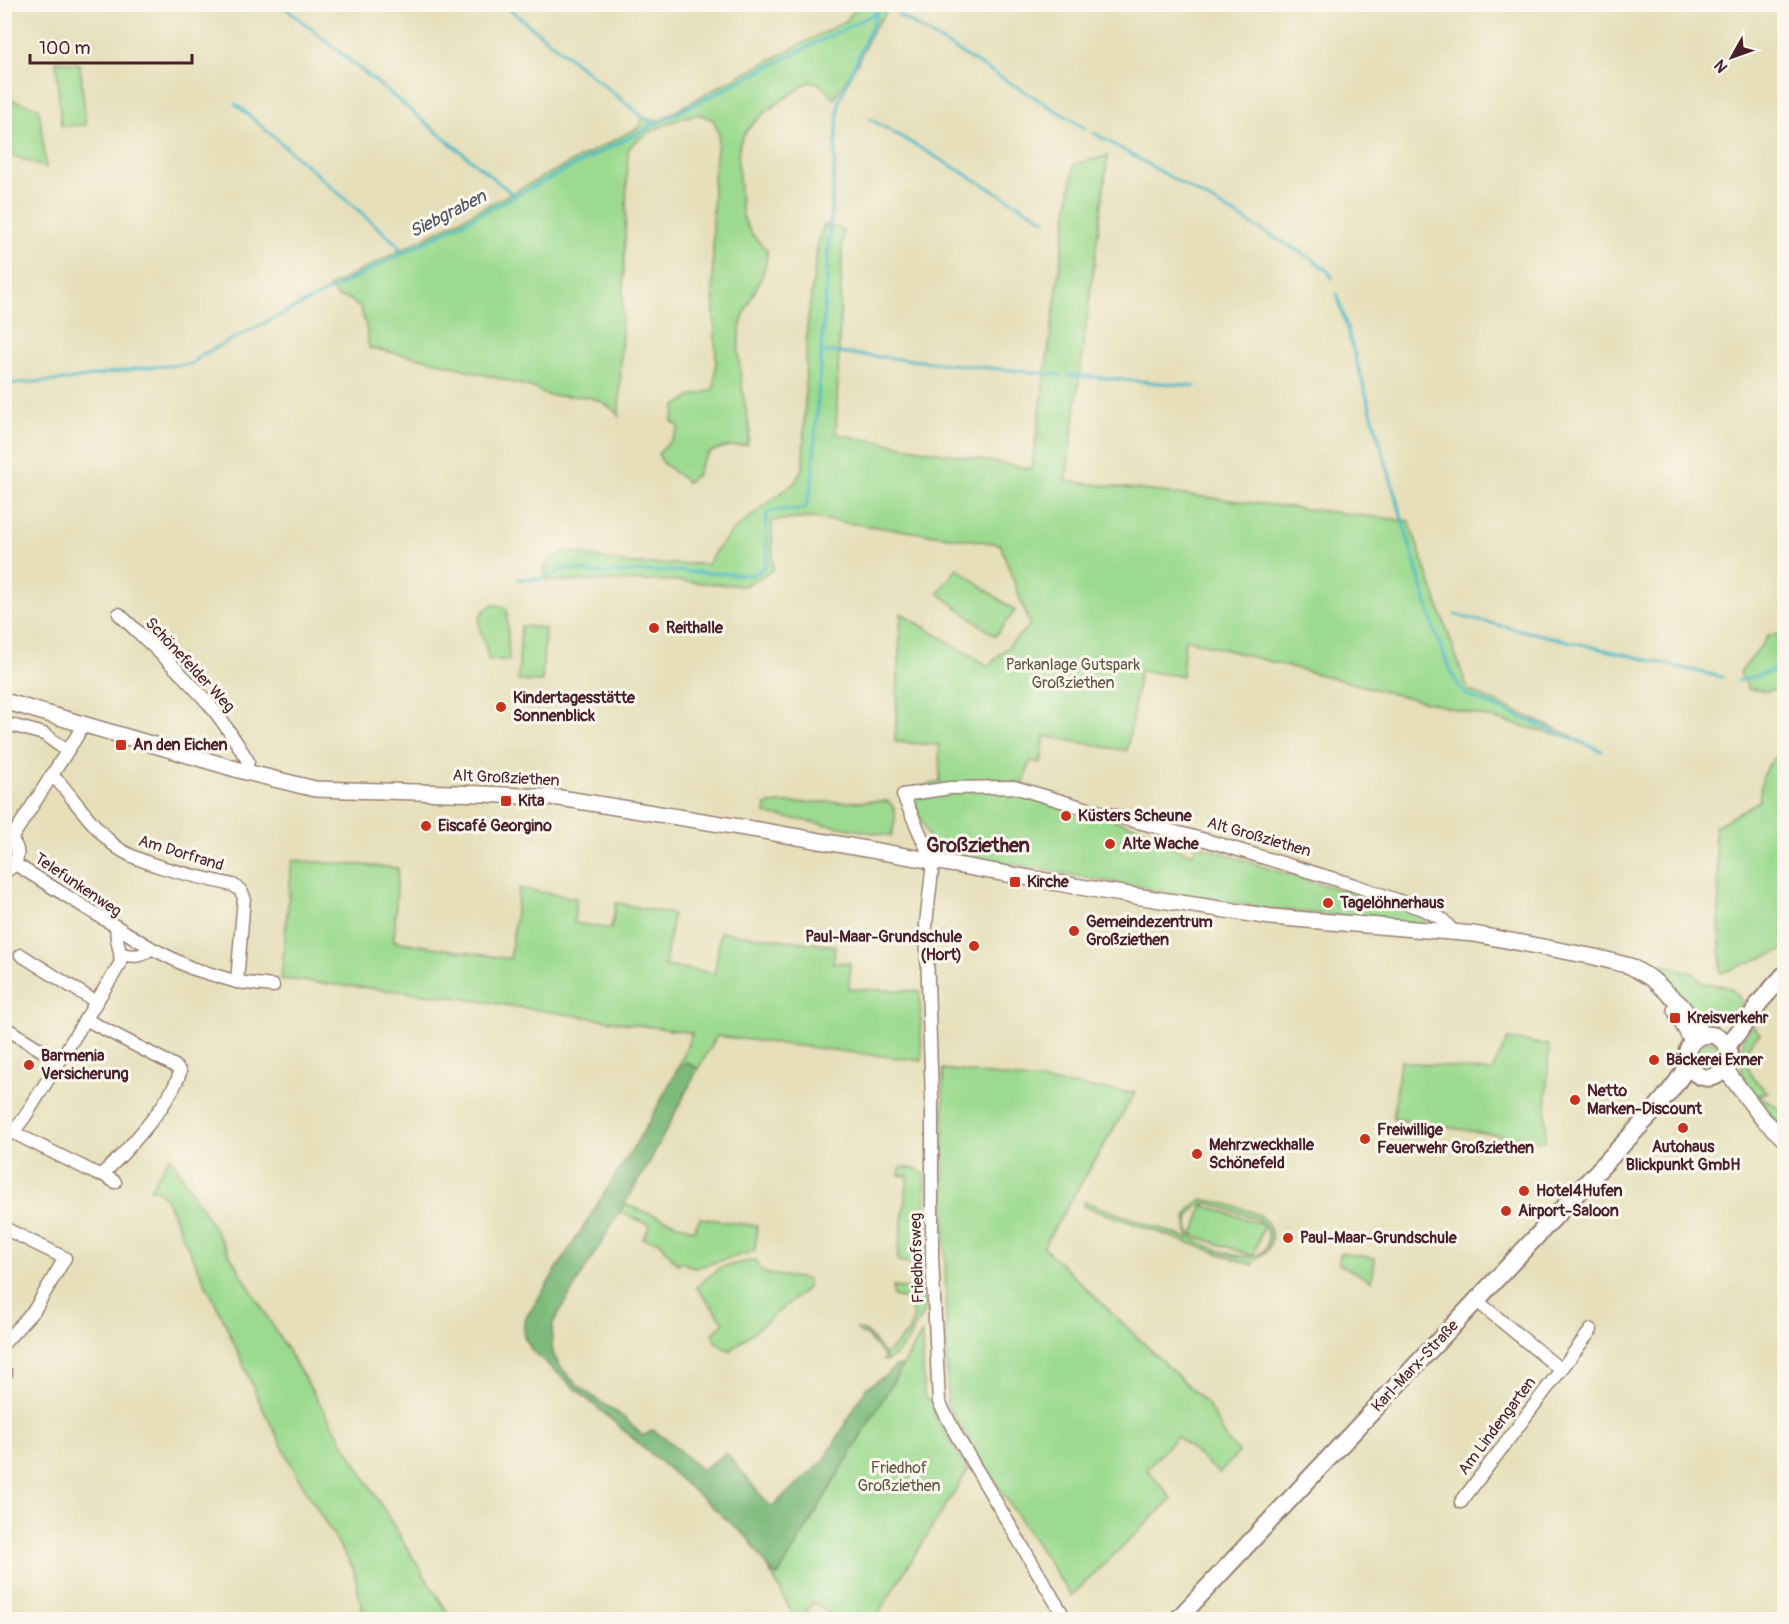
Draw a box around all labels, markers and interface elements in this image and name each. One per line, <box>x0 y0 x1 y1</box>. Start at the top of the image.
scale bar <box>30 27 192 65</box>
north arrow <box>1702 27 1762 87</box>
text: 100 m <box>39 37 91 60</box>
text: N <box>1710 55 1732 77</box>
water label: Siebgraben <box>406 185 491 243</box>
street label: Schönefelder Weg <box>141 613 239 717</box>
place label: Reithalle <box>666 618 724 638</box>
marker: Reithalle <box>647 621 661 635</box>
park label: Parkanlage Gutspark Großziethen <box>1006 655 1140 693</box>
place label: Kindertagesstätte Sonnenblick <box>513 688 636 726</box>
marker: Kindertagesstätte Sonnenblick <box>494 700 508 714</box>
place label: An den Eichen <box>133 735 227 755</box>
marker: An den Eichen <box>114 738 128 752</box>
street label: Alt Großziethen <box>452 765 560 791</box>
place label: Kita <box>518 791 545 811</box>
marker: Kita <box>499 794 513 808</box>
place label: Küsters Scheune <box>1078 806 1193 826</box>
marker: Küsters Scheune <box>1059 809 1073 823</box>
street label: Alt Großziethen <box>1205 813 1313 861</box>
place label: Eiscafé Georgino <box>438 816 552 836</box>
marker: Eiscafé Georgino <box>419 819 433 833</box>
street label: Am Dorfrand <box>136 831 226 875</box>
district label: Großziethen <box>926 833 1030 858</box>
place label: Alte Wache <box>1122 834 1200 854</box>
marker: Alte Wache <box>1103 837 1117 851</box>
street label: Telefunkenweg <box>31 849 125 921</box>
place label: Kirche <box>1027 872 1070 892</box>
marker: Kirche <box>1008 875 1022 889</box>
place label: Tagelöhnerhaus <box>1339 893 1445 913</box>
marker: Tagelöhnerhaus <box>1321 896 1335 910</box>
place label: Gemeindezentrum Großziethen <box>1086 912 1213 950</box>
marker: Gemeindezentrum Großziethen <box>1067 924 1081 938</box>
place label: Paul-Maar-Grundschule (Hort) <box>805 927 963 965</box>
marker: Paul-Maar-Grundschule (Hort) <box>967 939 981 953</box>
place label: Kreisverkehr <box>1687 1008 1769 1028</box>
marker: Kreisverkehr <box>1668 1011 1682 1025</box>
place label: Barmenia Versicherung <box>41 1046 129 1084</box>
place label: Bäckerei Exner <box>1666 1050 1763 1070</box>
marker: Bäckerei Exner <box>1647 1053 1661 1067</box>
marker: Barmenia Versicherung <box>22 1058 36 1072</box>
place label: Netto Marken-Discount <box>1587 1081 1702 1119</box>
marker: Netto Marken-Discount <box>1568 1093 1582 1107</box>
place label: Freiwillige Feuerwehr Großziethen <box>1377 1120 1534 1158</box>
marker: Autohaus Blickpunkt GmbH <box>1676 1121 1690 1135</box>
marker: Freiwillige Feuerwehr Großziethen <box>1358 1132 1372 1146</box>
place label: Mehrzweckhalle Schönefeld <box>1209 1135 1315 1173</box>
place label: Autohaus Blickpunkt GmbH <box>1626 1137 1740 1175</box>
marker: Mehrzweckhalle Schönefeld <box>1190 1147 1204 1161</box>
place label: Hotel4Hufen <box>1536 1181 1622 1201</box>
marker: Hotel4Hufen <box>1517 1184 1531 1198</box>
place label: Airport-Saloon <box>1518 1201 1619 1221</box>
marker: Airport-Saloon <box>1499 1204 1513 1218</box>
street label: Friedhofsweg <box>905 1212 929 1304</box>
place label: Paul-Maar-Grundschule <box>1300 1228 1458 1248</box>
marker: Paul-Maar-Grundschule <box>1281 1231 1295 1245</box>
street label: Karl-Marx-Straße <box>1367 1316 1463 1416</box>
street label: Am Lindengarten <box>1454 1373 1540 1479</box>
park label: Friedhof Großziethen <box>858 1458 940 1496</box>

